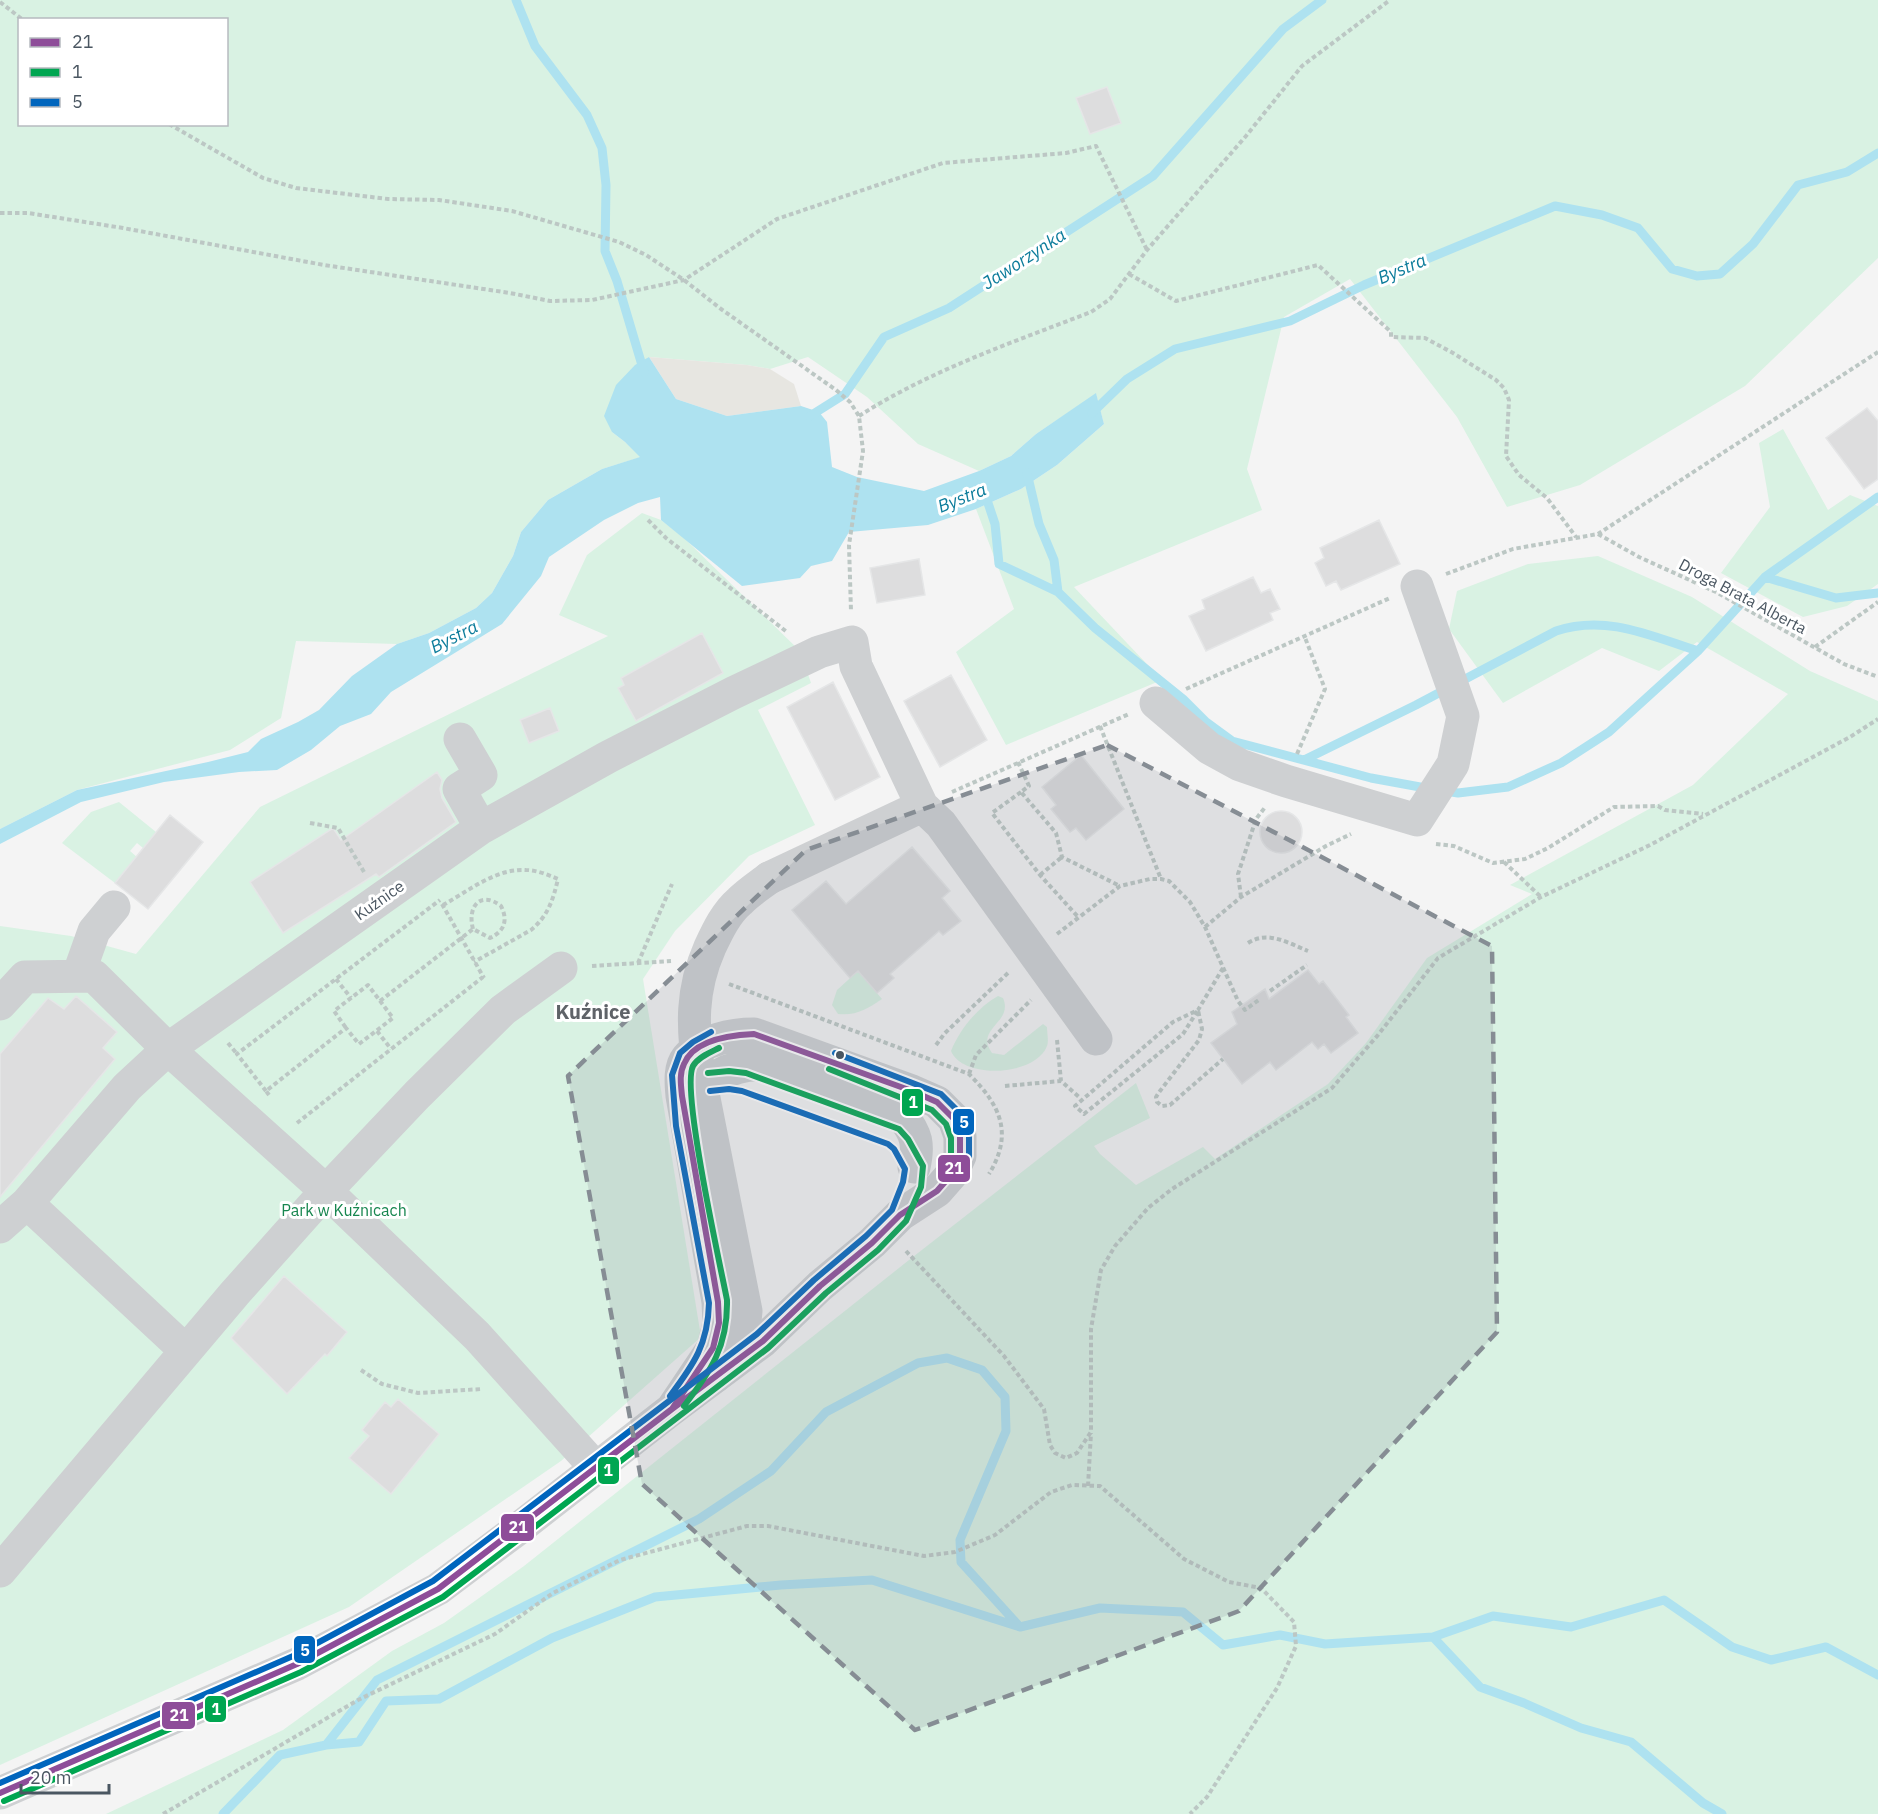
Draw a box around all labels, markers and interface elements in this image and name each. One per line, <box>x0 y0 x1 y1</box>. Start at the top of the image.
legend <box>18 18 228 126</box>
text: 21 <box>72 30 94 53</box>
text: 1 <box>72 60 83 83</box>
text: 5 <box>72 90 83 113</box>
water label: Jaworzynka <box>978 223 1070 294</box>
water label: Bystra <box>1374 248 1430 289</box>
water label: Bystra <box>934 477 990 518</box>
street label: Droga Brata Alberta <box>1676 554 1811 638</box>
water label: Bystra <box>426 615 482 658</box>
street label: Kuźnice <box>350 876 408 924</box>
district label: Kuźnice <box>556 998 630 1025</box>
unlabelled marker <box>834 1049 846 1061</box>
line badge: 1 <box>901 1088 924 1117</box>
text: 1 <box>908 1092 918 1112</box>
line badge: 5 <box>952 1108 975 1136</box>
text: 5 <box>959 1112 969 1132</box>
line badge: 21 <box>937 1154 971 1183</box>
text: 21 <box>944 1158 964 1178</box>
park label: Park w Kuźnicach <box>281 1200 407 1220</box>
line badge: 1 <box>597 1456 620 1485</box>
text: 1 <box>603 1460 613 1480</box>
line badge: 21 <box>500 1513 535 1542</box>
text: 21 <box>508 1517 528 1537</box>
line badge: 5 <box>293 1635 316 1664</box>
text: 5 <box>300 1640 310 1660</box>
line badge: 1 <box>204 1695 227 1723</box>
text: 1 <box>211 1699 221 1719</box>
line badge: 21 <box>161 1701 196 1730</box>
text: 21 <box>169 1705 189 1725</box>
scale bar <box>21 1757 110 1795</box>
text: 20 m <box>30 1766 72 1789</box>

